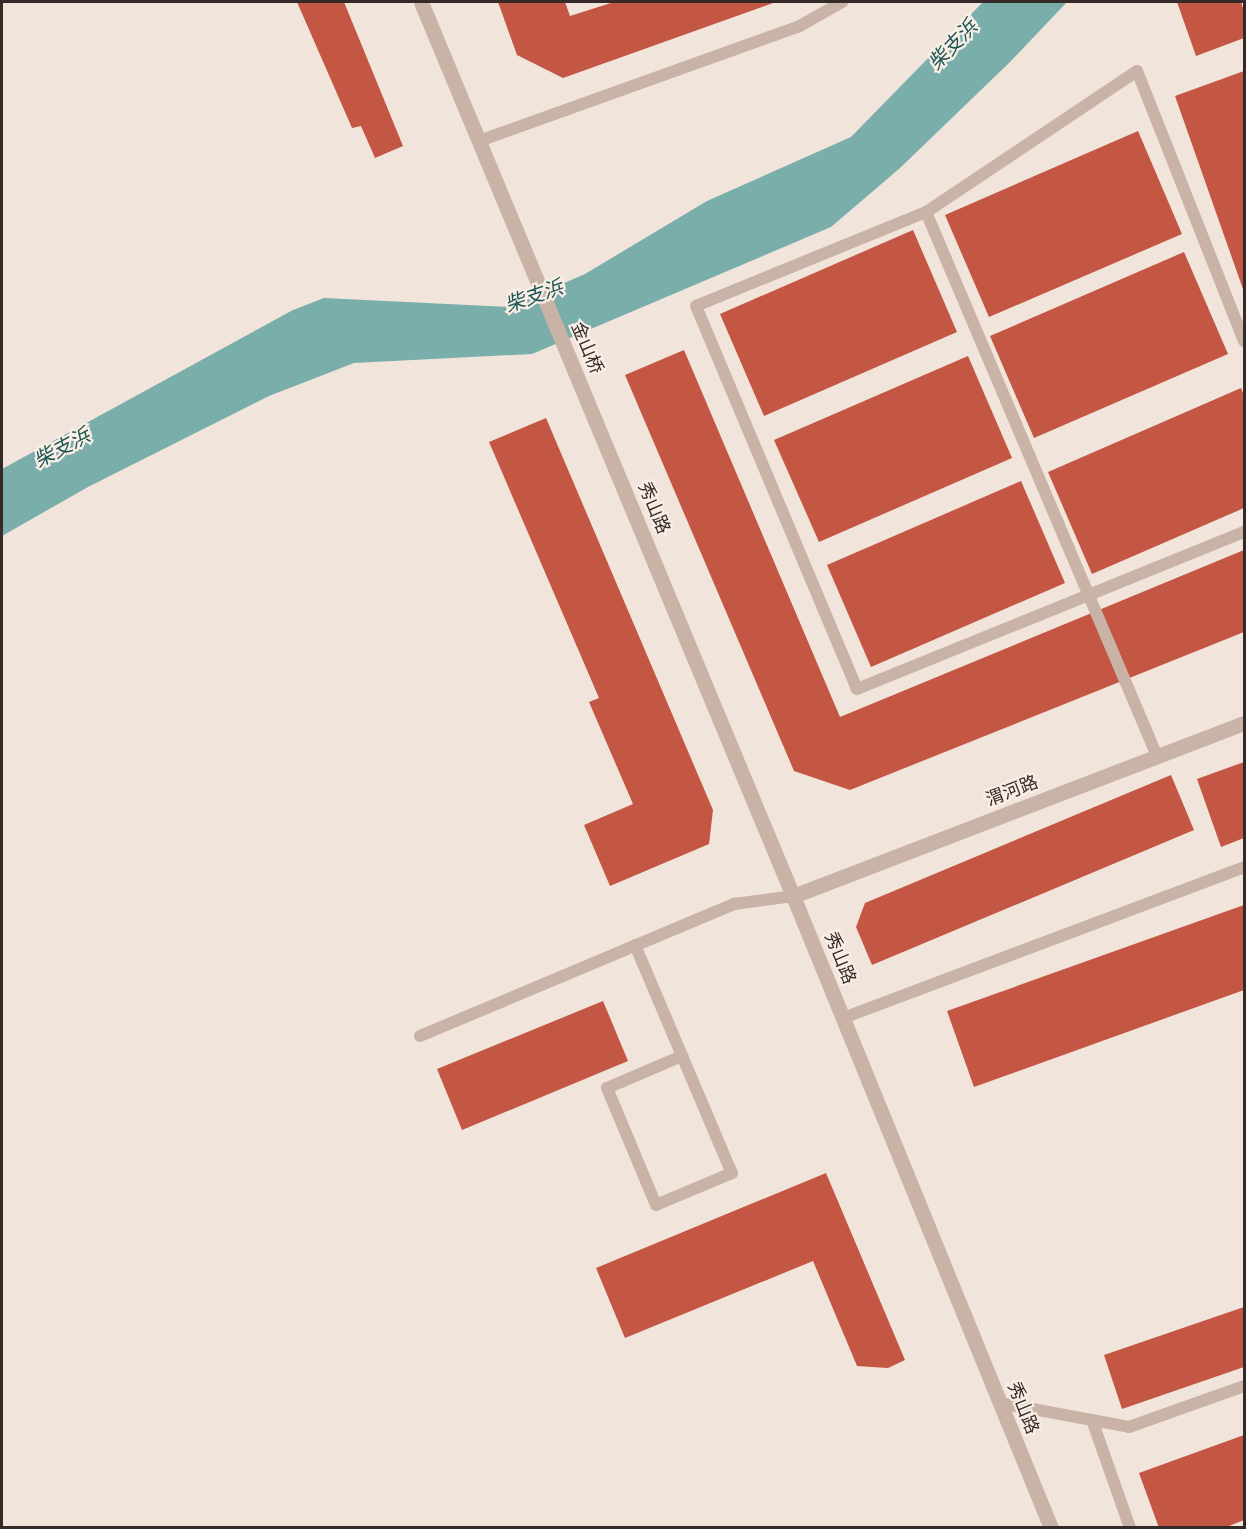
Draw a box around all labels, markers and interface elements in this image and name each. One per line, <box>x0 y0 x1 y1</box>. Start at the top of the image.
water label: 柴支浜 <box>924 15 982 75</box>
water label: 柴支浜 <box>502 275 566 317</box>
street label: 金山桥 <box>567 319 607 377</box>
water label: 柴支浜 <box>30 423 94 473</box>
street label: 秀山路 <box>634 479 674 537</box>
street label: 渭河路 <box>983 771 1041 811</box>
street label: 秀山路 <box>820 929 860 987</box>
street label: 秀山路 <box>1003 1379 1043 1437</box>

